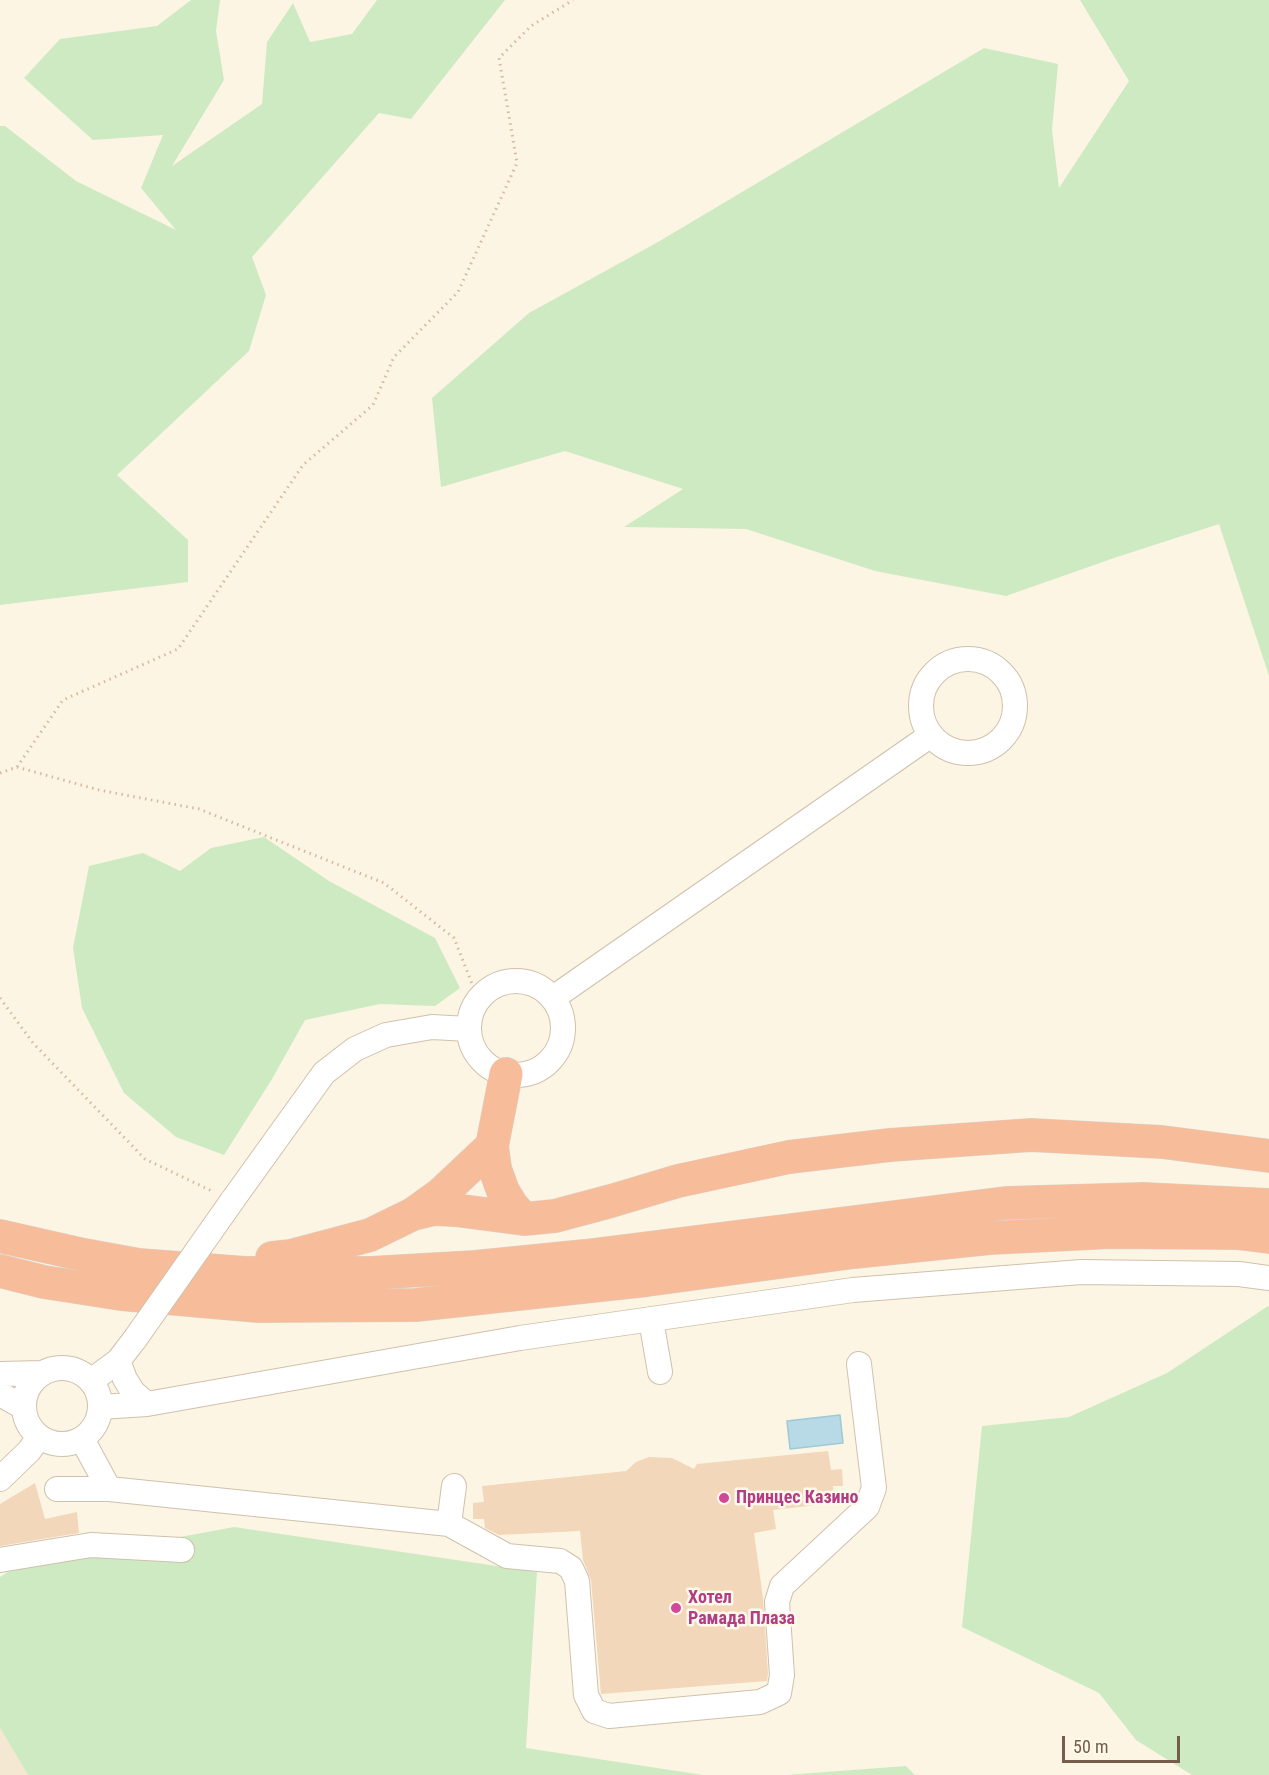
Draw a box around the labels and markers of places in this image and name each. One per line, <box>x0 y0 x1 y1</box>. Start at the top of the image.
place label: Принцес Казино <box>736 1487 858 1509</box>
marker: Принцес Казино <box>717 1491 731 1505</box>
place label: Хотел Рамада Плаза <box>688 1587 795 1630</box>
marker: Хотел Рамада Плаза <box>669 1601 683 1615</box>

